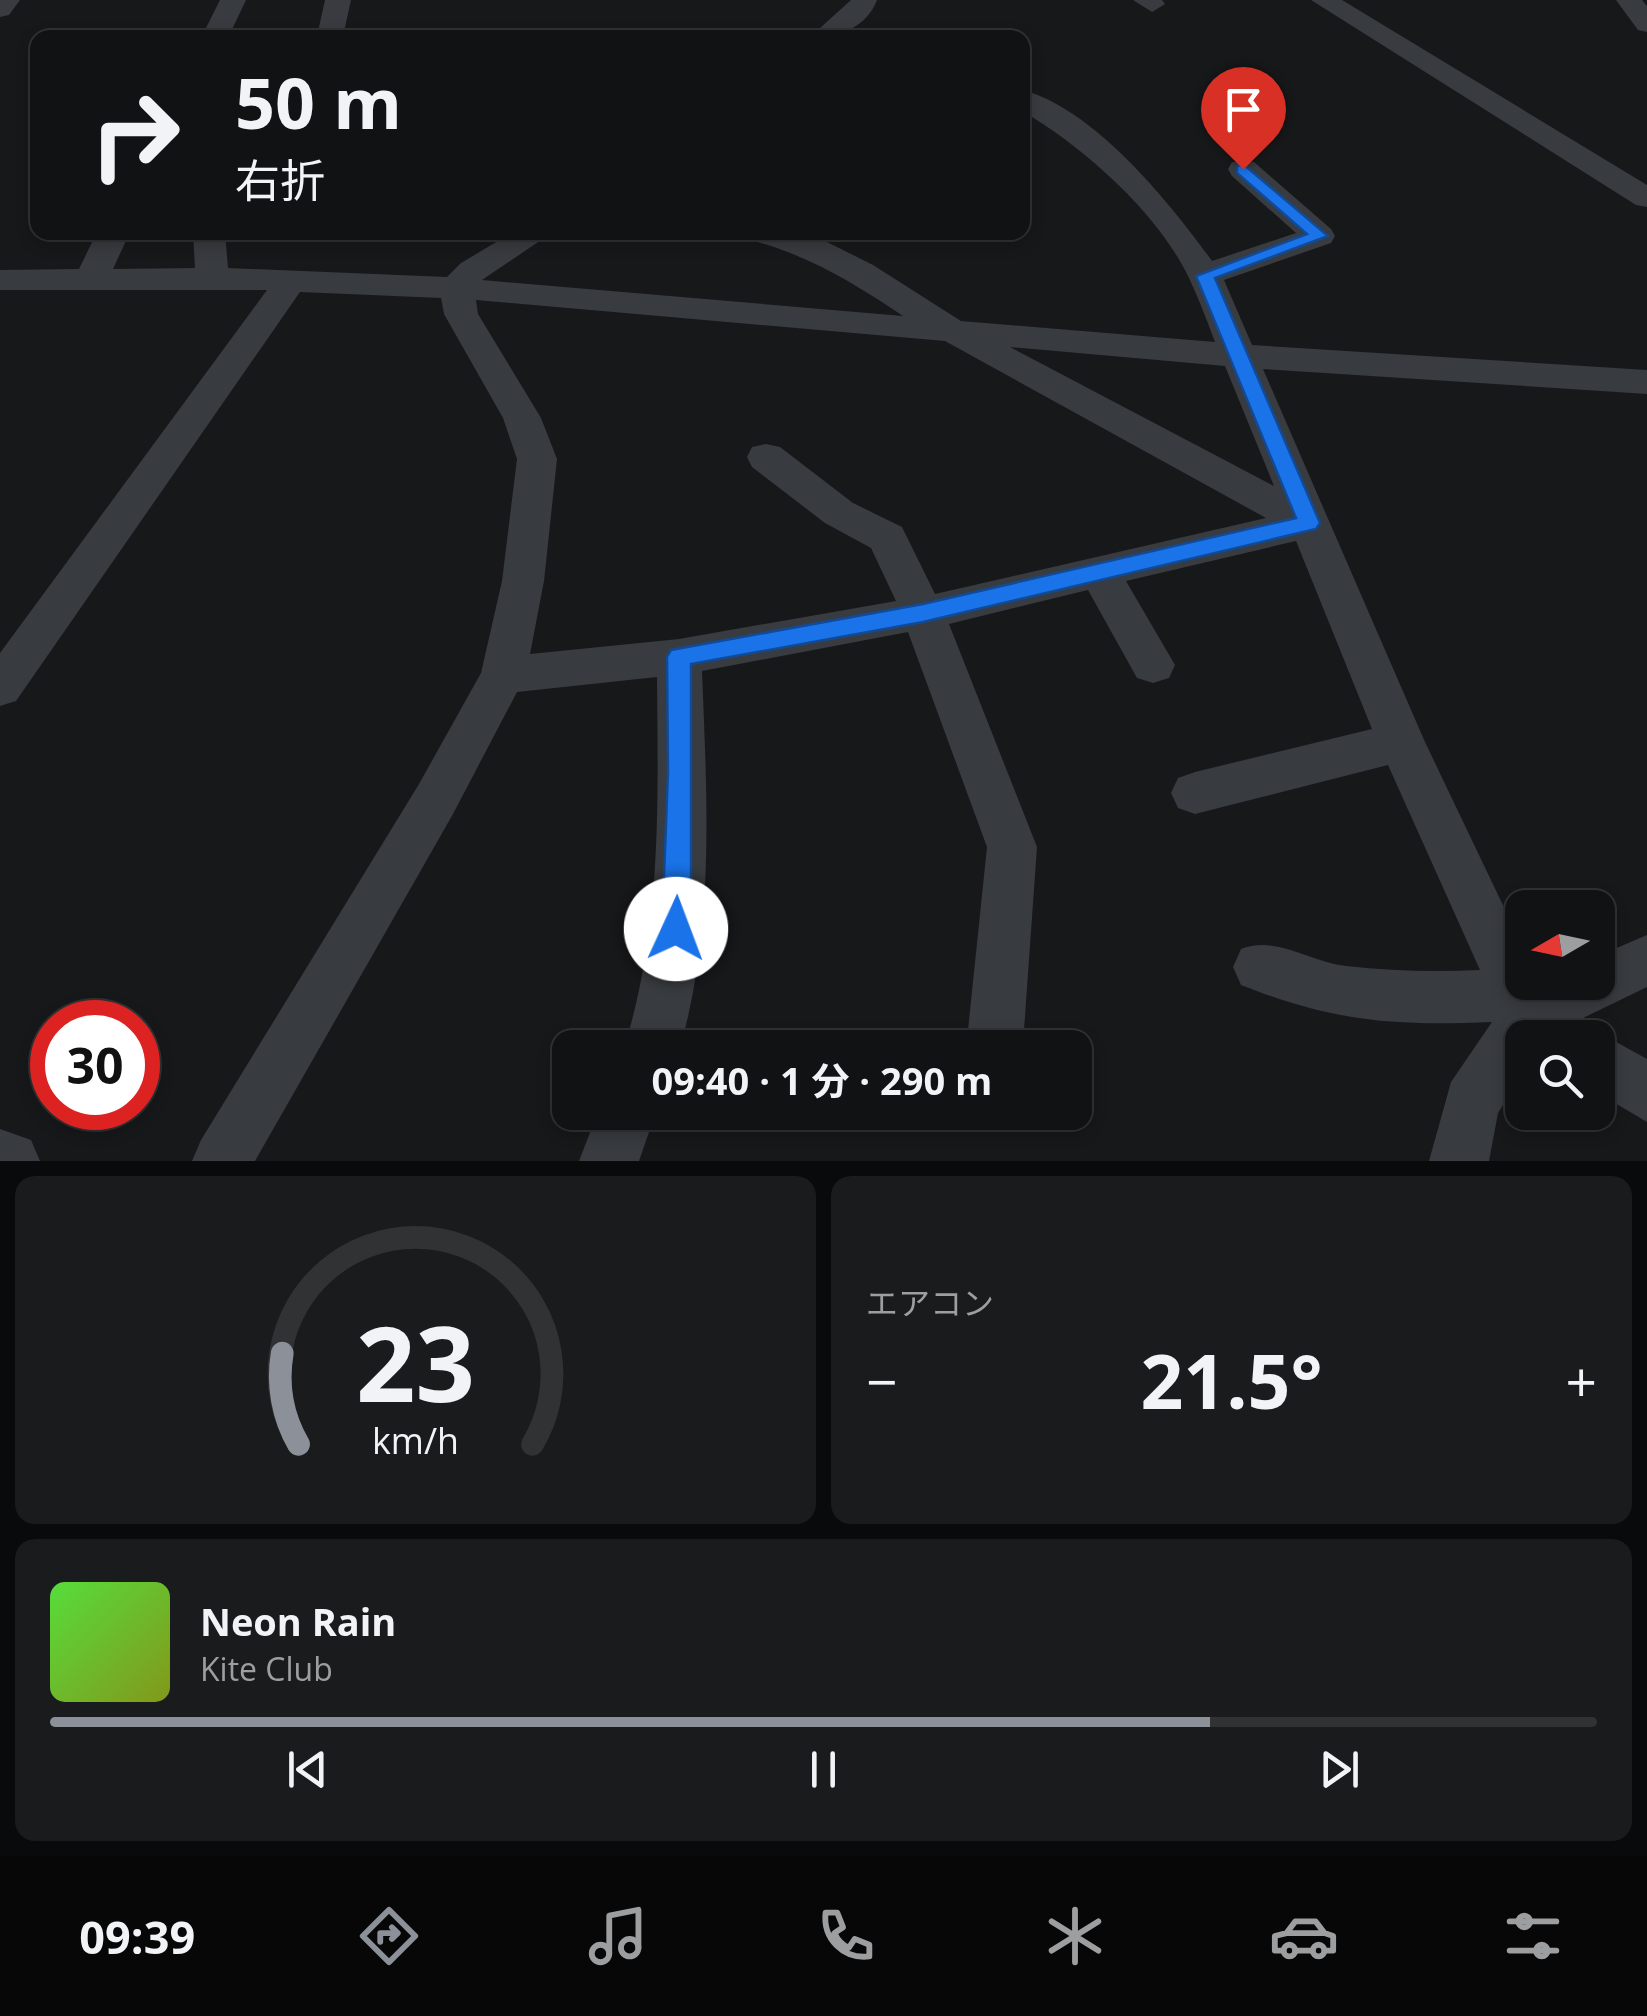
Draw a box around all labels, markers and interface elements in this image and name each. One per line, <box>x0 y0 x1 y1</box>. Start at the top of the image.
text: 50 m <box>235 54 402 150</box>
pin <box>1201 67 1286 170</box>
icon: right <box>70 70 200 200</box>
icon: arrive <box>1216 82 1271 137</box>
text: 右折 <box>235 149 325 210</box>
position arrow <box>624 877 728 981</box>
north arrow <box>1505 890 1615 1000</box>
map controls <box>1505 890 1615 1130</box>
speed limit sign: 30 <box>30 1000 160 1130</box>
button: search <box>1505 1020 1615 1130</box>
text: 09:40 · 1 分 · 290 m <box>652 1054 992 1106</box>
text: エアコン <box>866 1281 994 1324</box>
text: 23 <box>356 1291 475 1432</box>
text: 21.5° <box>1140 1329 1323 1431</box>
text: − <box>866 1343 897 1418</box>
text: + <box>1566 1343 1597 1418</box>
text: km/h <box>372 1416 459 1464</box>
text: Neon Rain <box>200 1595 396 1647</box>
text: Kite Club <box>200 1647 333 1690</box>
icon: previous <box>280 1742 335 1797</box>
icon: pause <box>796 1742 851 1797</box>
icon: next <box>1312 1742 1367 1797</box>
icon: directions <box>354 1901 424 1971</box>
icon: music <box>583 1901 653 1971</box>
icon: phone <box>811 1901 881 1971</box>
icon: climate <box>1040 1901 1110 1971</box>
icon: car <box>1269 1901 1339 1971</box>
icon: filters <box>1498 1901 1568 1971</box>
text: 09:39 <box>79 1906 195 1967</box>

